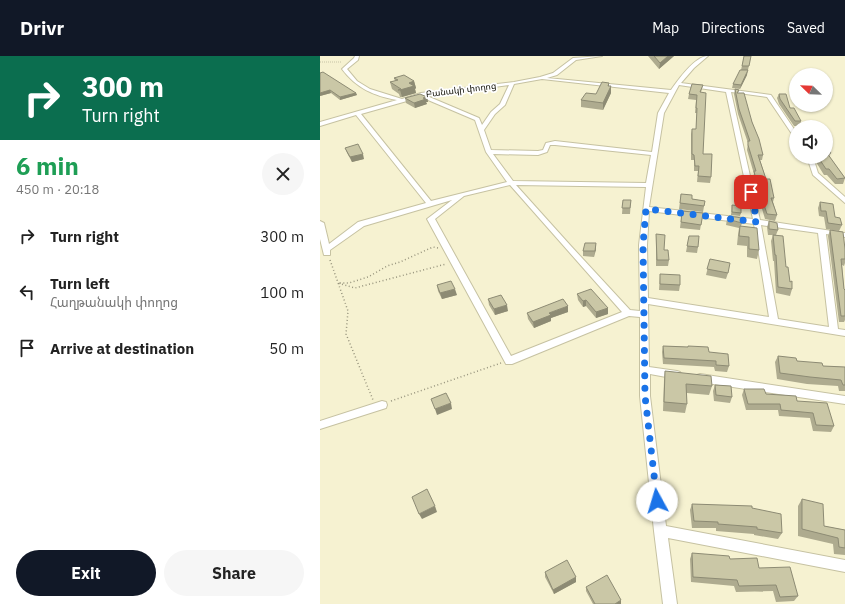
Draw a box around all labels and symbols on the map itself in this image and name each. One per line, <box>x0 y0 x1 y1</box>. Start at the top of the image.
north arrow <box>789 68 833 112</box>
street label: Բանակի փողոց <box>425 80 497 99</box>
pin <box>734 175 768 209</box>
position arrow <box>636 480 678 522</box>

